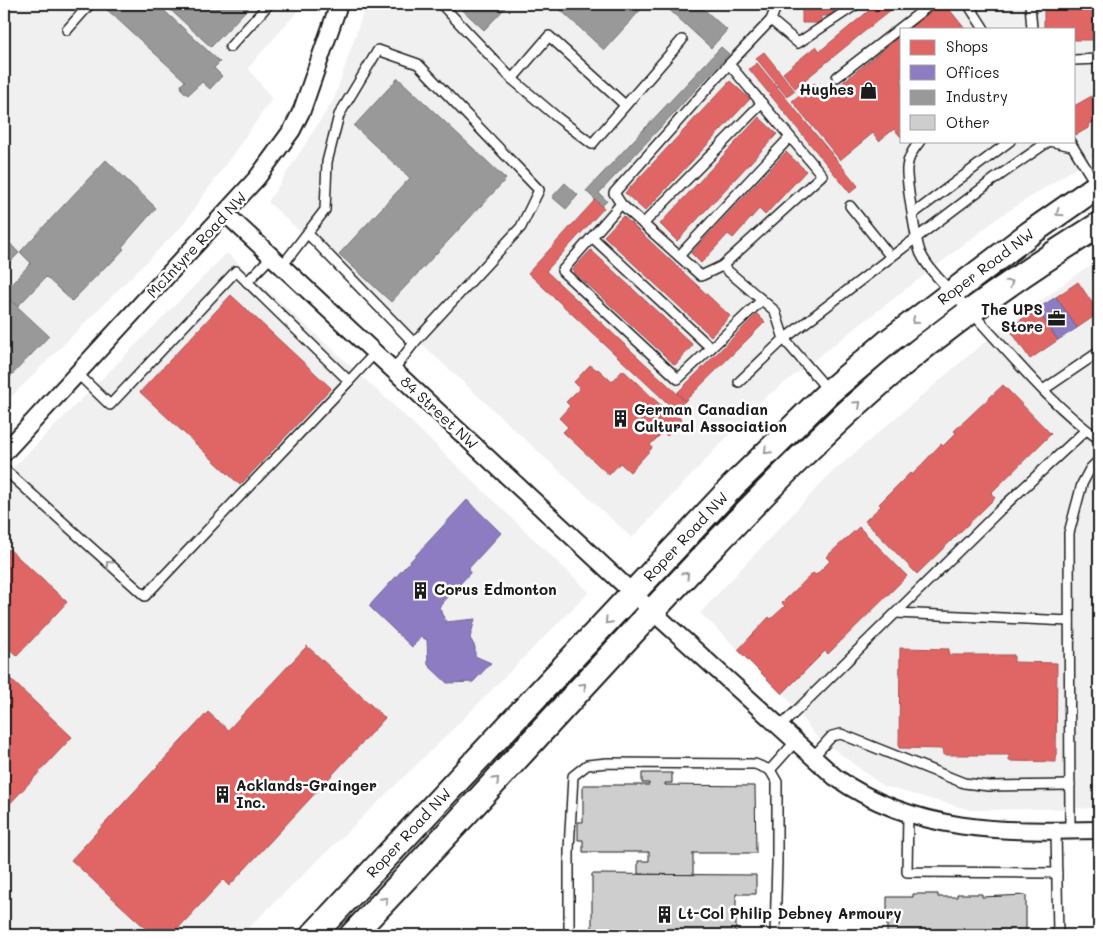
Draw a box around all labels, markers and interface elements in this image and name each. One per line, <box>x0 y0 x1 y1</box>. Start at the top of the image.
legend <box>900 28 1076 142</box>
text: Shops <box>946 36 988 56</box>
text: Offices <box>946 62 1000 82</box>
place label: Hughes <box>799 79 854 99</box>
shop icon: Hughes <box>858 80 878 100</box>
text: Industry <box>946 86 1008 106</box>
text: Other <box>946 112 990 132</box>
street label: McIntyre Road NW <box>142 187 251 302</box>
one-way arrow <box>1055 207 1065 216</box>
street label: Roper Road NW <box>933 223 1038 309</box>
one-way arrow <box>1004 280 1014 289</box>
place label: The UPS Store <box>981 299 1043 336</box>
office icon: The UPS Store <box>1047 309 1067 329</box>
one-way arrow <box>912 315 921 323</box>
street label: 84 Street NW <box>396 371 483 454</box>
place label: German Canadian Cultural Association <box>634 399 787 436</box>
one-way arrow <box>852 401 861 410</box>
building icon: German Canadian Cultural Association <box>610 409 630 429</box>
one-way arrow <box>764 446 773 455</box>
street label: Roper Road NW <box>638 487 732 585</box>
one-way arrow <box>105 561 114 570</box>
one-way arrow <box>680 572 689 581</box>
place label: Corus Edmonton <box>434 579 557 599</box>
building icon: Corus Edmonton <box>410 580 430 600</box>
one-way arrow <box>605 615 614 624</box>
one-way arrow <box>577 683 586 692</box>
place label: Acklands-Grainger Inc. <box>236 775 377 812</box>
one-way arrow <box>490 777 499 786</box>
street label: Roper Road NW <box>361 783 455 881</box>
building icon: Acklands-Grainger Inc. <box>212 785 232 805</box>
one-way arrow <box>379 896 388 905</box>
place label: Lt-Col Philip Debney Armoury <box>678 903 902 923</box>
building icon: Lt-Col Philip Debney Armoury <box>654 904 674 924</box>

